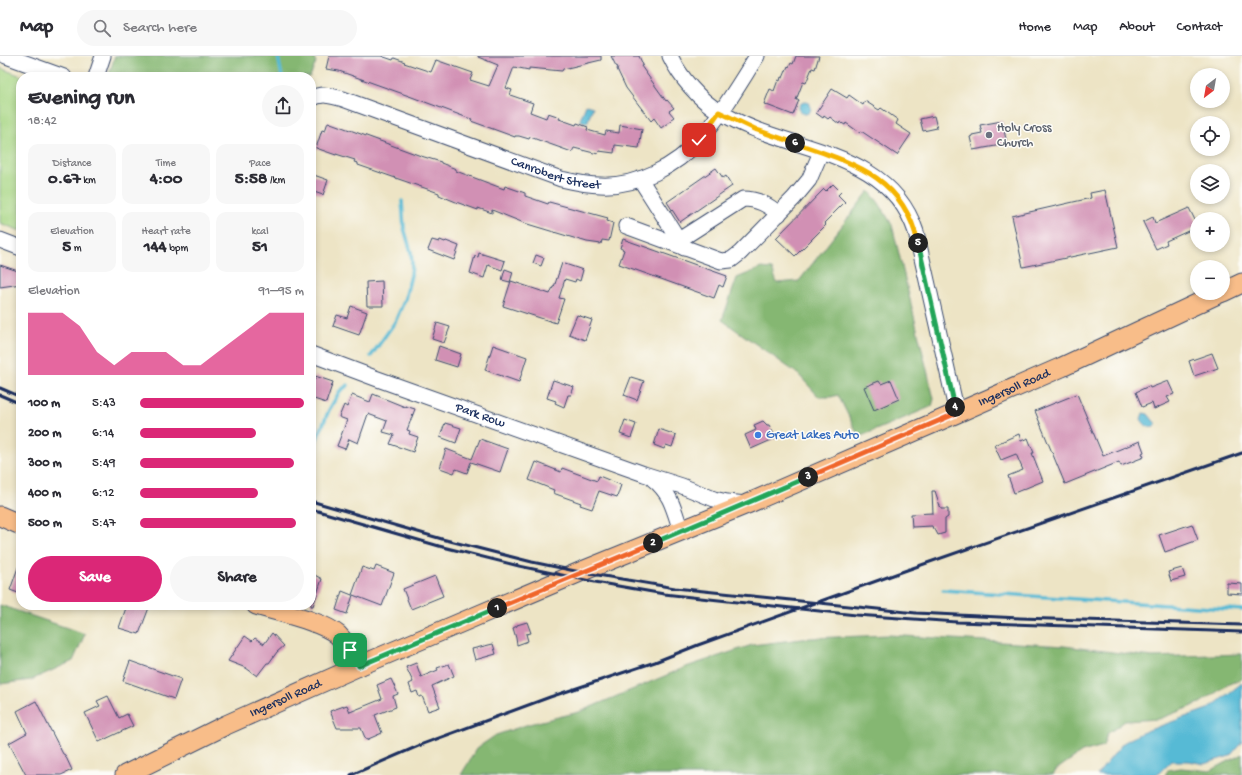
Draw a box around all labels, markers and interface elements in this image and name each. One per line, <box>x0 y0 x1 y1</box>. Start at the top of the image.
search box <box>77 10 357 46</box>
text: Map <box>20 16 53 39</box>
icon: search <box>91 17 113 39</box>
text: Search here <box>123 19 197 37</box>
text: Home <box>1019 19 1051 36</box>
text: Map <box>1073 19 1097 36</box>
text: About <box>1119 19 1155 36</box>
text: Contact <box>1177 19 1222 36</box>
north arrow <box>1190 68 1230 108</box>
map controls <box>1190 68 1230 300</box>
button: share <box>262 85 304 127</box>
text: Evening run <box>28 86 135 112</box>
text: 18:42 <box>28 114 57 129</box>
button: locate <box>1190 116 1230 156</box>
place label: Holy Cross Church <box>997 121 1053 151</box>
pin <box>682 123 716 157</box>
icon: check <box>688 129 710 151</box>
marker: Holy Cross Church <box>984 130 994 140</box>
pin: 6 <box>785 133 805 153</box>
text: 6 <box>792 137 798 149</box>
street label: Canrobert Street <box>509 154 602 193</box>
text: Distance <box>53 158 91 170</box>
text: Time <box>156 158 176 170</box>
text: Pace <box>249 158 271 170</box>
button: layers <box>1190 164 1230 204</box>
text: 0.67 <box>48 170 81 190</box>
text: 4:00 <box>150 170 182 190</box>
text: 5:58 <box>235 170 267 190</box>
text: km <box>81 175 96 187</box>
text: /km <box>267 175 285 187</box>
button: + <box>1190 212 1230 252</box>
text: Elevation <box>50 226 94 238</box>
text: Heart rate <box>141 226 191 238</box>
text: kcal <box>251 226 269 238</box>
pin: 5 <box>908 233 928 253</box>
text: 5 <box>915 237 921 249</box>
text: 5 <box>62 238 71 258</box>
text: 144 <box>144 238 167 258</box>
text: 51 <box>252 238 268 258</box>
text: m <box>71 243 82 255</box>
text: bpm <box>167 243 188 255</box>
button: − <box>1190 260 1230 300</box>
text: Elevation <box>28 284 80 299</box>
text: 91–95 m <box>259 284 304 299</box>
street label: Ingersoll Road <box>976 365 1054 410</box>
text: 100 m <box>28 396 60 411</box>
text: 5:43 <box>92 396 116 411</box>
pin: 4 <box>945 397 965 417</box>
street label: Park Row <box>452 399 507 431</box>
text: 4 <box>952 401 958 413</box>
text: 200 m <box>28 426 61 441</box>
text: 6:14 <box>92 426 114 441</box>
place label: Great Lakes Auto <box>766 428 860 443</box>
marker: Great Lakes Auto <box>753 430 763 440</box>
text: 300 m <box>28 456 62 471</box>
text: 5:49 <box>92 456 116 471</box>
pin: 3 <box>798 467 818 487</box>
text: 3 <box>805 471 811 483</box>
text: 400 m <box>28 486 61 501</box>
text: 6:12 <box>92 486 114 501</box>
text: 500 m <box>28 516 62 531</box>
text: 5:47 <box>92 516 116 531</box>
pin: 2 <box>643 533 663 553</box>
text: 2 <box>650 537 656 549</box>
button: Save <box>28 556 162 602</box>
button: Share <box>170 556 304 602</box>
pin: 1 <box>487 598 507 618</box>
text: 1 <box>495 602 499 614</box>
pin <box>333 633 367 667</box>
icon: arrive <box>339 639 361 661</box>
street label: Ingersoll Road <box>248 676 325 721</box>

